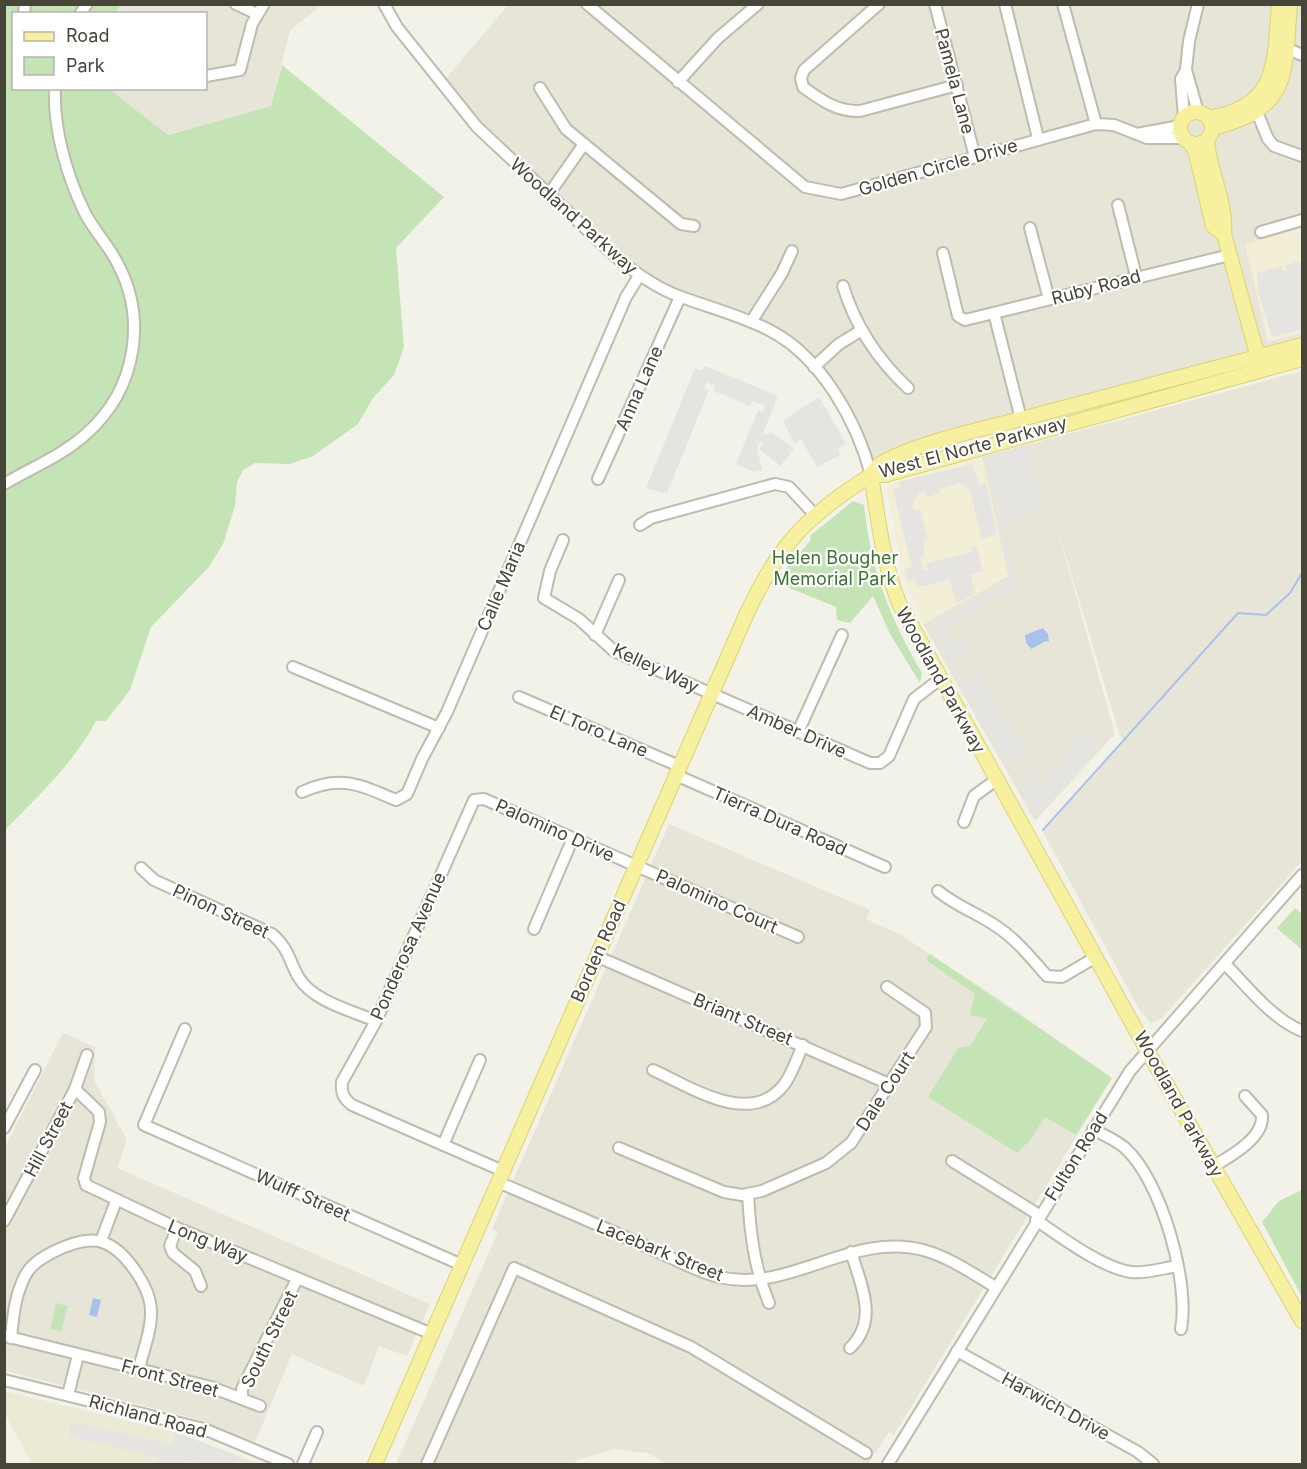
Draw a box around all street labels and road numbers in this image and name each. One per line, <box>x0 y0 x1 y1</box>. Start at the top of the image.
street label: Pamela Lane <box>931 26 979 136</box>
street label: Golden Circle Drive <box>856 134 1020 200</box>
street label: Woodland Parkway <box>506 153 642 279</box>
street label: Ruby Road <box>1049 265 1143 309</box>
street label: Anna Lane <box>611 342 667 434</box>
street label: West El Norte Parkway <box>877 412 1069 482</box>
street label: Calle Maria <box>473 538 529 634</box>
street label: Woodland Parkway <box>892 603 990 757</box>
street label: Kelley Way <box>610 639 702 697</box>
street label: Amber Drive <box>744 700 850 762</box>
street label: El Toro Lane <box>547 701 651 761</box>
street label: Tierra Dura Road <box>710 782 850 860</box>
street label: Palomino Drive <box>492 794 618 866</box>
street label: Palomino Court <box>653 865 781 937</box>
street label: Ponderosa Avenue <box>366 869 450 1023</box>
street label: Pinon Street <box>170 880 273 942</box>
street label: Borden Road <box>566 897 630 1005</box>
street label: Briant Street <box>690 989 796 1049</box>
street label: Woodland Parkway <box>1130 1027 1228 1181</box>
street label: Dale Court <box>852 1047 919 1135</box>
street label: Hill Street <box>19 1098 77 1180</box>
street label: Fulton Road <box>1040 1108 1112 1204</box>
street label: Wulff Street <box>252 1165 354 1225</box>
street label: Long Way <box>165 1215 251 1267</box>
street label: Lacebark Street <box>593 1215 727 1285</box>
street label: South Street <box>236 1287 302 1391</box>
street label: Front Street <box>119 1355 221 1401</box>
street label: Harwich Drive <box>998 1368 1114 1444</box>
street label: Richland Road <box>87 1390 209 1442</box>

